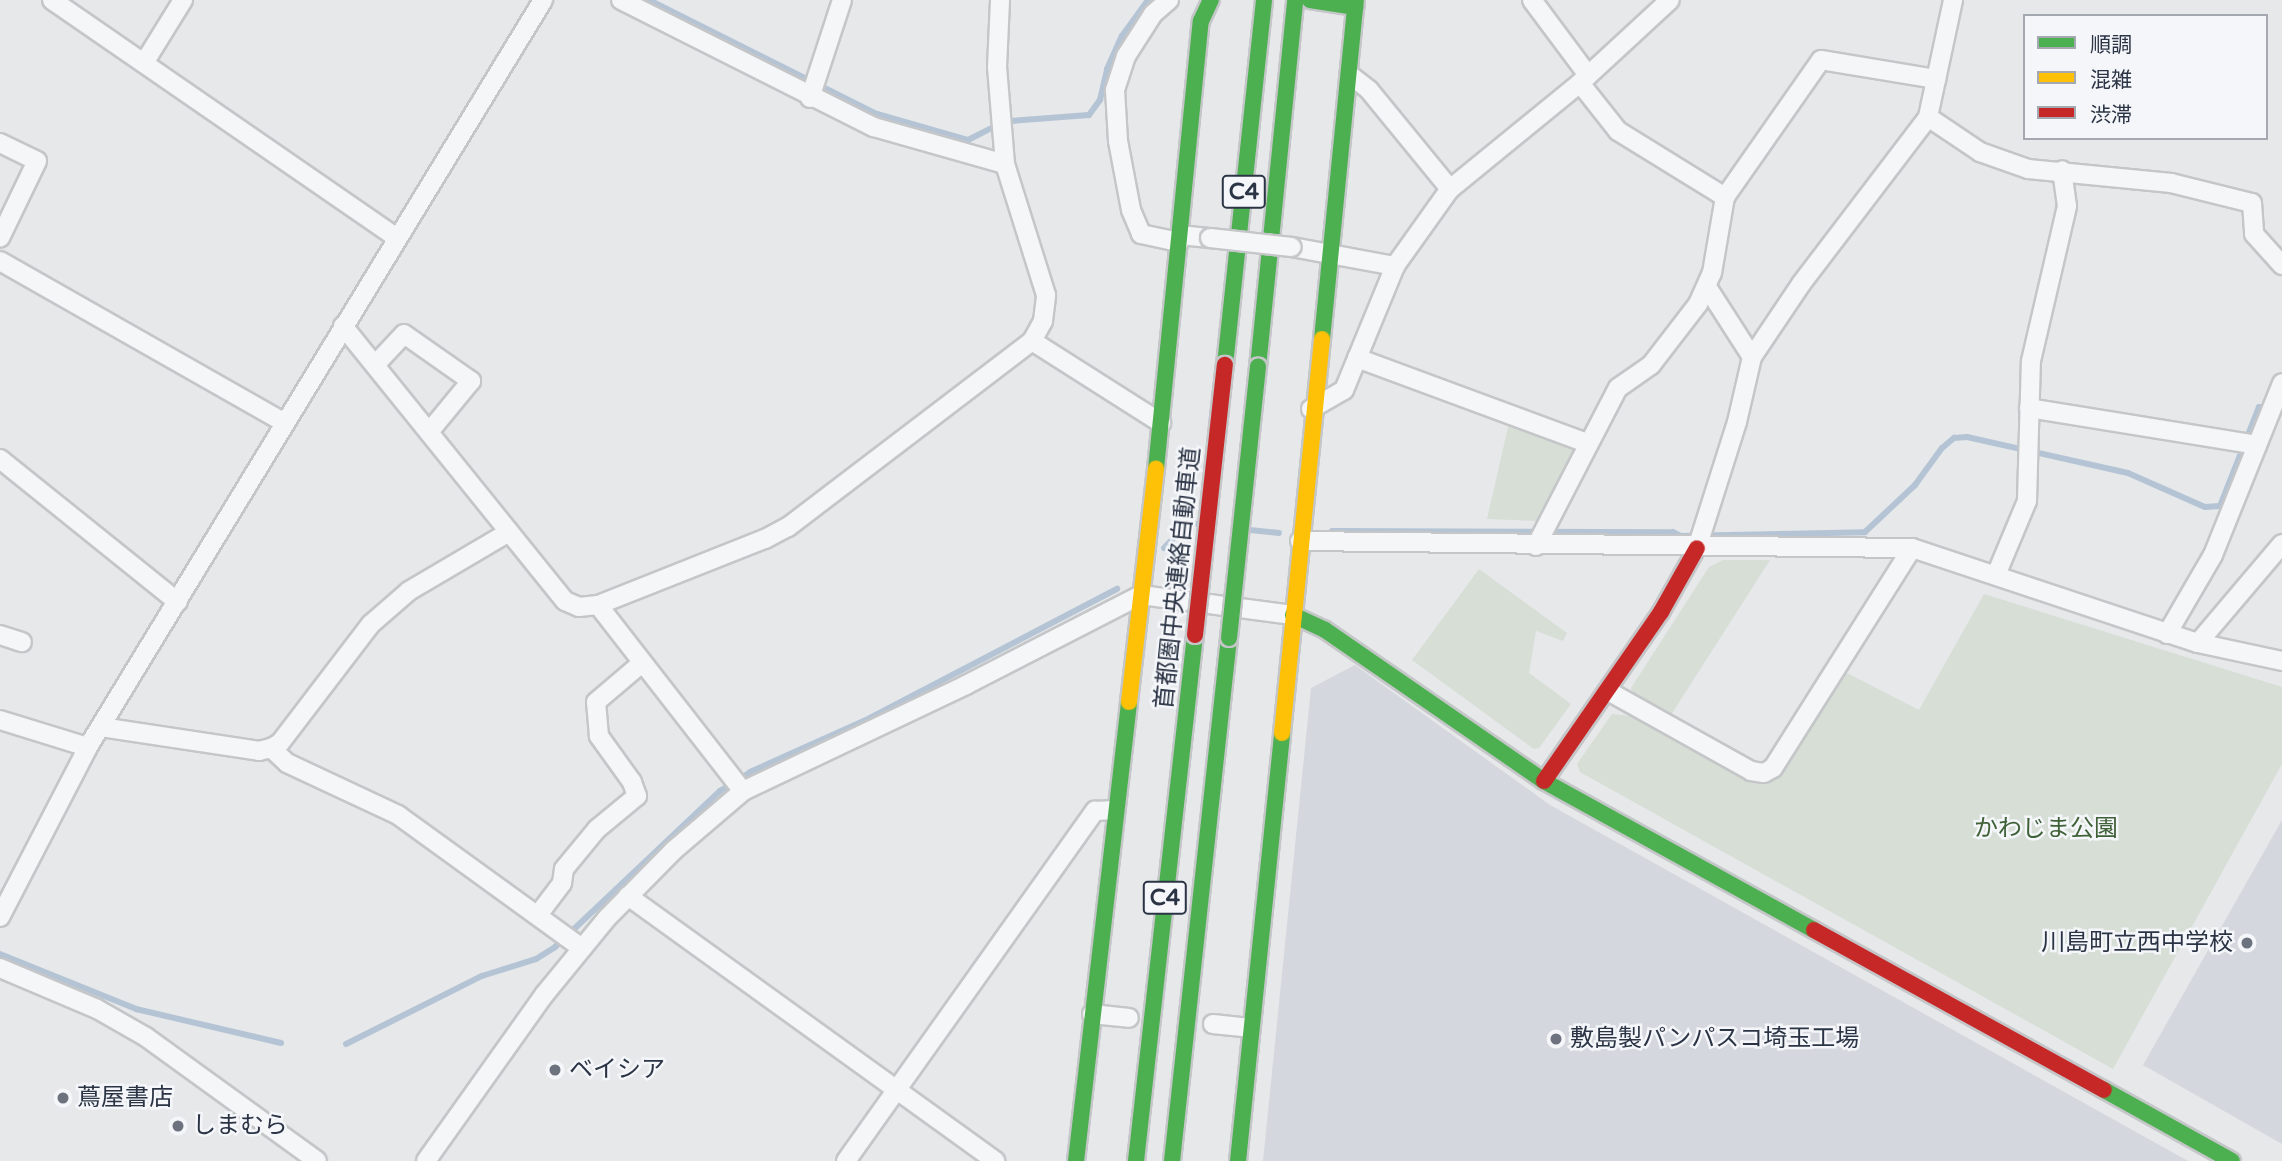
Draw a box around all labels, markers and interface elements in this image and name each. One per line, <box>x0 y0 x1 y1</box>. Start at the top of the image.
legend <box>2023 14 2268 140</box>
text: 順調 <box>2090 33 2132 58</box>
text: 混雑 <box>2090 68 2132 93</box>
text: 渋滞 <box>2090 103 2132 128</box>
road number: C4 <box>1221 172 1267 211</box>
street label: 首都圏中央連絡自動車道 <box>1150 445 1206 711</box>
park label: かわじま公園 <box>1974 815 2118 843</box>
road number: C4 <box>1142 878 1188 917</box>
place label: 川島町立西中学校 <box>2041 929 2233 957</box>
marker: 川島町立西中学校 <box>2239 935 2255 951</box>
place label: 敷島製パンパスコ埼玉工場 <box>1570 1025 1858 1053</box>
marker: 敷島製パンパスコ埼玉工場 <box>1548 1031 1564 1047</box>
place label: ベイシア <box>569 1056 665 1084</box>
marker: ベイシア <box>547 1062 563 1078</box>
place label: 蔦屋書店 <box>77 1084 173 1112</box>
marker: 蔦屋書店 <box>55 1090 71 1106</box>
place label: しまむら <box>192 1112 288 1140</box>
marker: しまむら <box>170 1118 186 1134</box>

